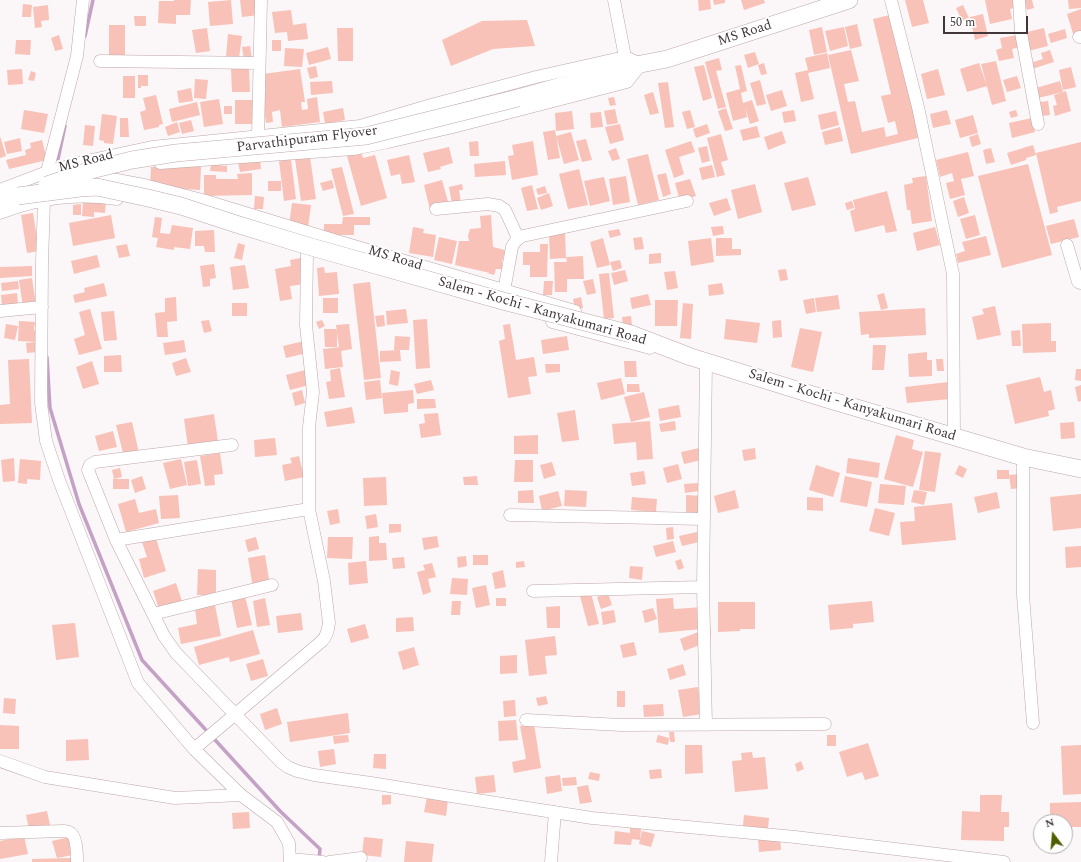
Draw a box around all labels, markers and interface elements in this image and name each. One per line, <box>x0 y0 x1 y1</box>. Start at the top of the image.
scale bar <box>945 8 1030 34</box>
text: 50 m <box>950 13 975 32</box>
street label: MS Road <box>716 17 774 51</box>
street label: Parvathipuram Flyover <box>236 123 378 157</box>
street label: MS Road <box>57 147 115 177</box>
street label: MS Road <box>366 243 424 275</box>
street label: Salem - Kochi - Kanyakumari Road <box>436 274 648 350</box>
street label: Salem - Kochi - Kanyakumari Road <box>746 366 958 446</box>
north arrow <box>1033 814 1073 854</box>
text: N <box>1043 814 1056 832</box>

